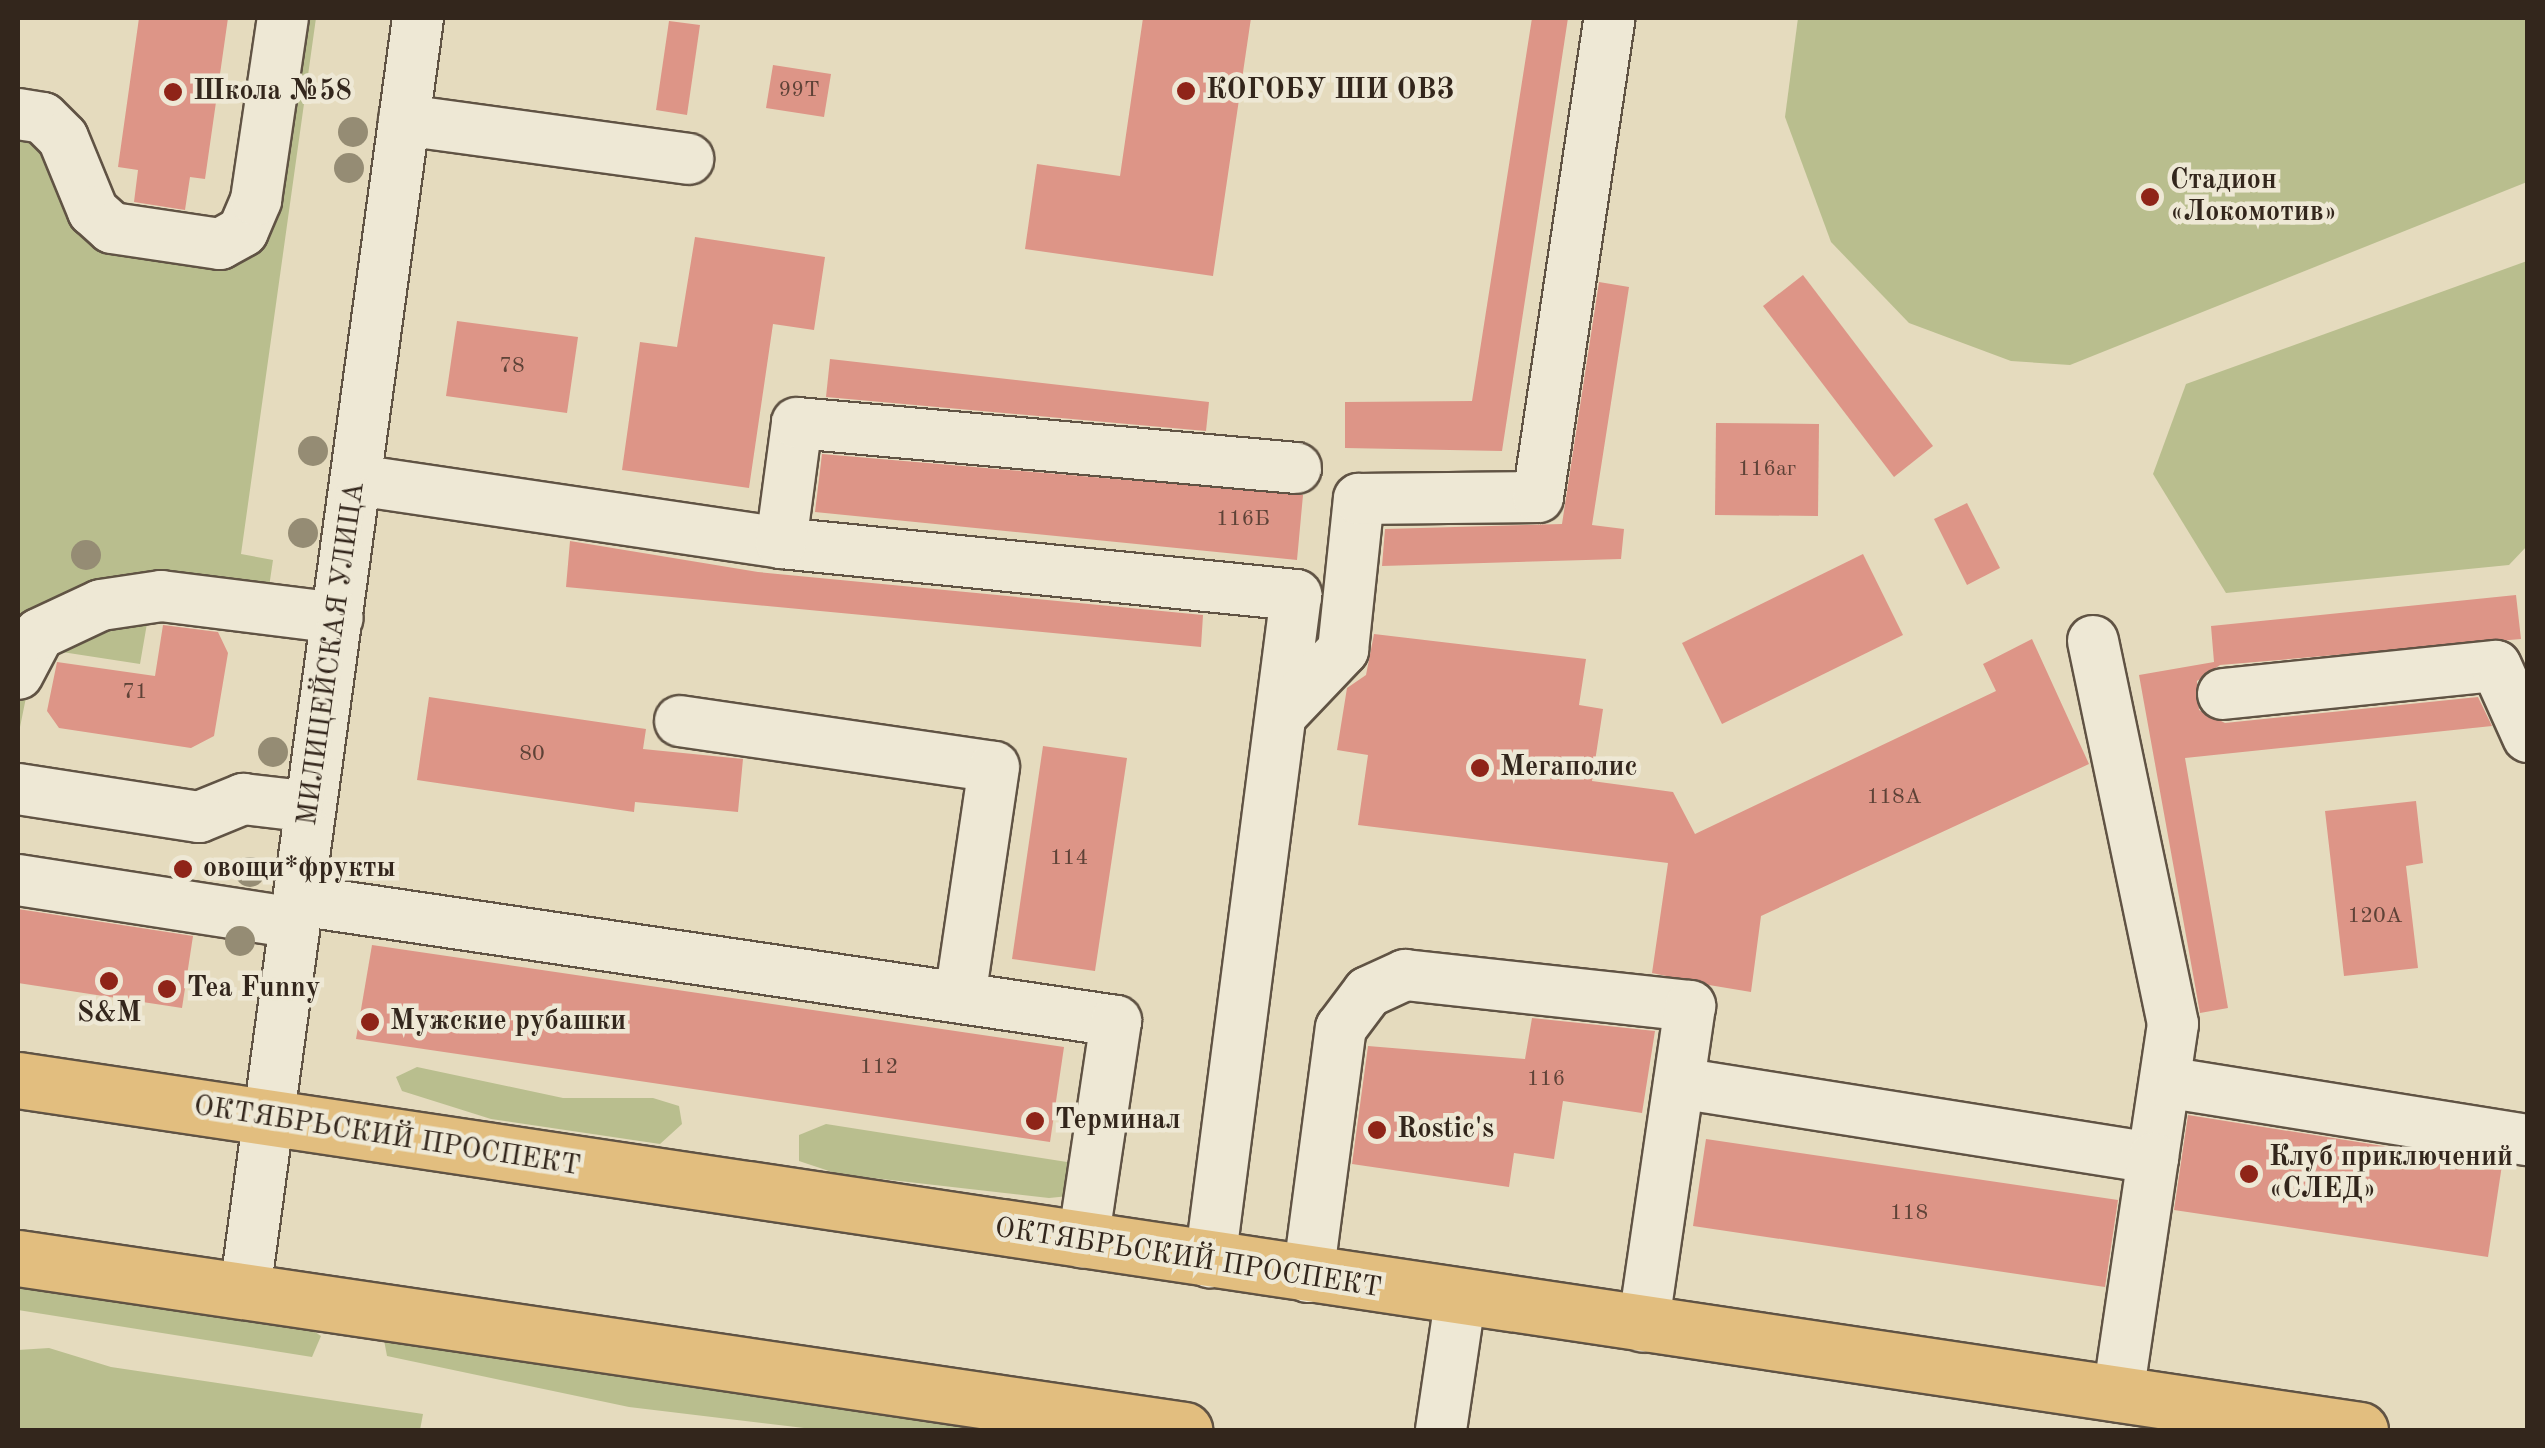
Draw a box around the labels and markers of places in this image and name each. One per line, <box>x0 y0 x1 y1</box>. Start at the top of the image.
place label: КОГОБУ ШИ ОВЗ <box>1206 74 1454 108</box>
place label: Школа №58 <box>193 75 352 109</box>
marker: КОГОБУ ШИ ОВЗ <box>1175 80 1197 102</box>
marker: Школа №58 <box>162 81 184 103</box>
place label: Cтадион «Локомотив» <box>2170 164 2337 230</box>
marker: Cтадион «Локомотив» <box>2139 186 2161 208</box>
place label: Мегаполис <box>1500 751 1638 785</box>
marker: Мегаполис <box>1469 757 1491 779</box>
place label: овощи*фрукты <box>203 852 396 886</box>
marker: овощи*фрукты <box>172 858 194 880</box>
marker: S&M <box>98 970 120 992</box>
place label: Tea Funny <box>187 972 321 1006</box>
marker: Tea Funny <box>156 978 178 1000</box>
place label: S&M <box>77 997 141 1031</box>
place label: Мужские рубашки <box>390 1005 626 1039</box>
marker: Мужские рубашки <box>359 1011 381 1033</box>
place label: Терминал <box>1055 1104 1181 1138</box>
marker: Терминал <box>1024 1110 1046 1132</box>
place label: Rostiс's <box>1397 1113 1494 1147</box>
marker: Rostiс's <box>1366 1119 1388 1141</box>
place label: Клуб приключений «СЛЕД» <box>2269 1141 2513 1207</box>
marker: Клуб приключений «СЛЕД» <box>2238 1163 2260 1185</box>

